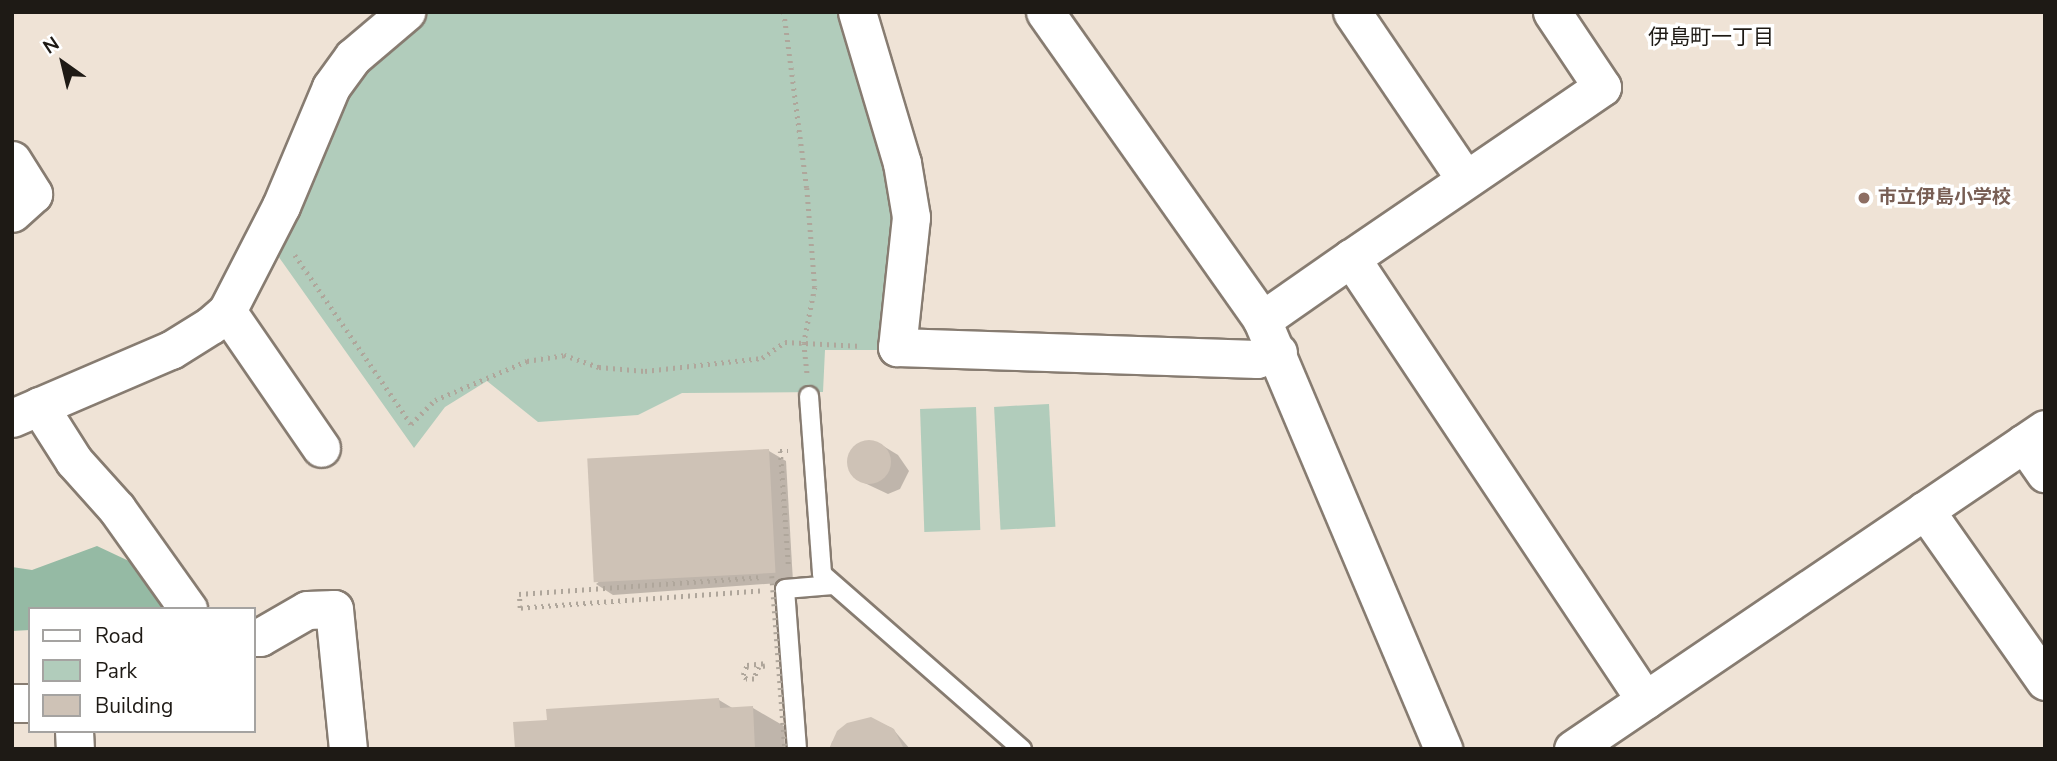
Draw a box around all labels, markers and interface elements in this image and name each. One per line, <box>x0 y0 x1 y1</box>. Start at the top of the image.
district label: 伊島町一丁目 <box>1648 24 1774 50</box>
north arrow <box>28 28 98 98</box>
text: N <box>38 31 64 60</box>
place label: 市立伊島小学校 <box>1878 187 2011 209</box>
marker: 市立伊島小学校 <box>1856 190 1872 206</box>
legend <box>28 607 256 733</box>
text: Road <box>95 622 144 650</box>
text: Park <box>95 657 137 685</box>
text: Building <box>95 692 173 720</box>

